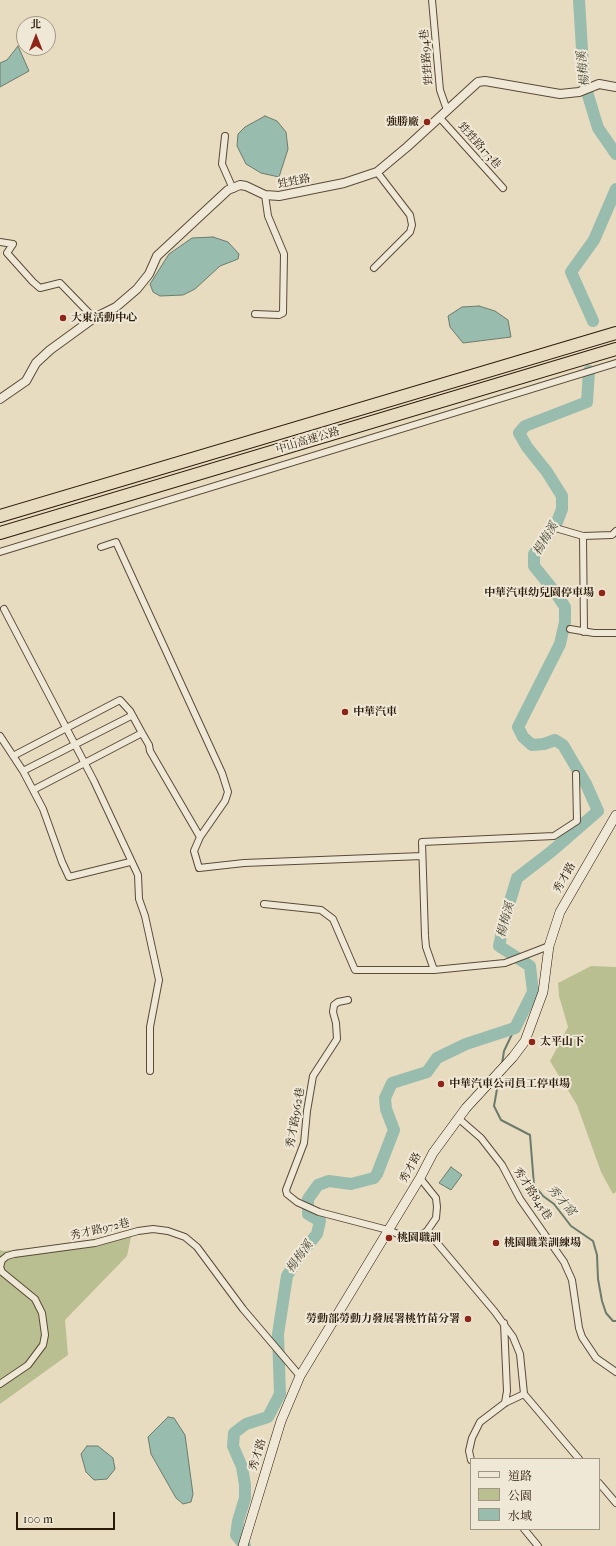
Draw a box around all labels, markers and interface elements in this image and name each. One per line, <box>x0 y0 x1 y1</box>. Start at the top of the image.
north arrow <box>16 16 56 56</box>
text: 北 <box>31 18 42 31</box>
street label: 甡甡路94巷 <box>418 28 436 86</box>
water label: 楊梅溪 <box>575 50 593 88</box>
place label: 強勝廠 <box>386 115 419 129</box>
marker: 強勝廠 <box>422 117 432 127</box>
street label: 甡甡路173巷 <box>455 120 503 172</box>
street label: 甡甡路 <box>277 172 311 192</box>
place label: 大東活動中心 <box>71 311 137 325</box>
marker: 大東活動中心 <box>58 313 68 323</box>
street label: 中山高速公路 <box>275 425 341 457</box>
water label: 楊梅溪 <box>531 520 561 558</box>
place label: 中華汽車幼兒園停車場 <box>484 586 594 600</box>
marker: 中華汽車幼兒園停車場 <box>597 588 607 598</box>
place label: 中華汽車 <box>353 705 397 719</box>
marker: 中華汽車 <box>340 707 350 717</box>
street label: 秀才路 <box>551 860 579 896</box>
water label: 楊梅溪 <box>494 901 518 939</box>
place label: 太平山下 <box>540 1035 584 1049</box>
marker: 太平山下 <box>527 1037 537 1047</box>
place label: 中華汽車公司員工停車場 <box>449 1077 570 1091</box>
marker: 中華汽車公司員工停車場 <box>436 1079 446 1089</box>
street label: 秀才路962巷 <box>284 1087 308 1149</box>
street label: 秀才路 <box>397 1150 425 1186</box>
street label: 秀才路845巷 <box>510 1165 554 1223</box>
water label: 秀才窩 <box>544 1183 578 1219</box>
street label: 秀才路972巷 <box>69 1217 131 1243</box>
place label: 桃園職訓 <box>397 1231 441 1245</box>
marker: 桃園職訓 <box>384 1233 394 1243</box>
place label: 桃園職業訓練場 <box>504 1236 581 1250</box>
water label: 楊梅溪 <box>284 1238 316 1276</box>
marker: 桃園職業訓練場 <box>491 1238 501 1248</box>
place label: 勞動部勞動力發展署桃竹苗分署 <box>306 1312 460 1326</box>
marker: 勞動部勞動力發展署桃竹苗分署 <box>463 1314 473 1324</box>
street label: 秀才路 <box>247 1437 269 1473</box>
legend <box>470 1458 600 1530</box>
text: 道路 <box>508 1469 532 1483</box>
text: 公園 <box>508 1489 532 1503</box>
scale bar <box>18 1504 117 1530</box>
text: 水域 <box>508 1509 532 1523</box>
text: 100 m <box>23 1512 53 1526</box>

